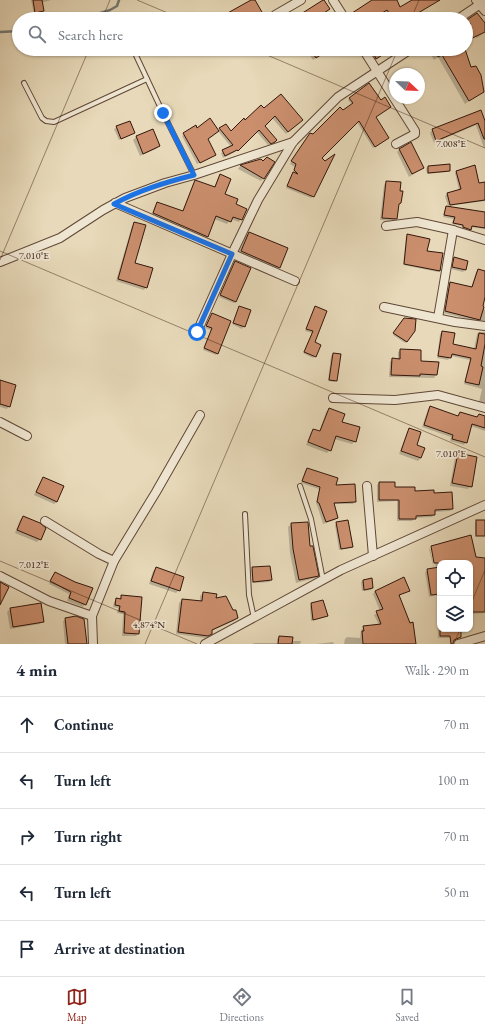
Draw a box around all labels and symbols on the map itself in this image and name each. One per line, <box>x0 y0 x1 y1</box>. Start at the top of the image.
north arrow <box>389 68 425 104</box>
route end <box>154 104 172 122</box>
text: 7.008°E <box>436 137 466 150</box>
text: 7.010°E <box>19 249 49 262</box>
route start <box>188 323 206 341</box>
text: 7.010°E <box>436 447 466 460</box>
text: 7.012°E <box>19 558 49 571</box>
text: 4.874°N <box>133 618 165 631</box>

